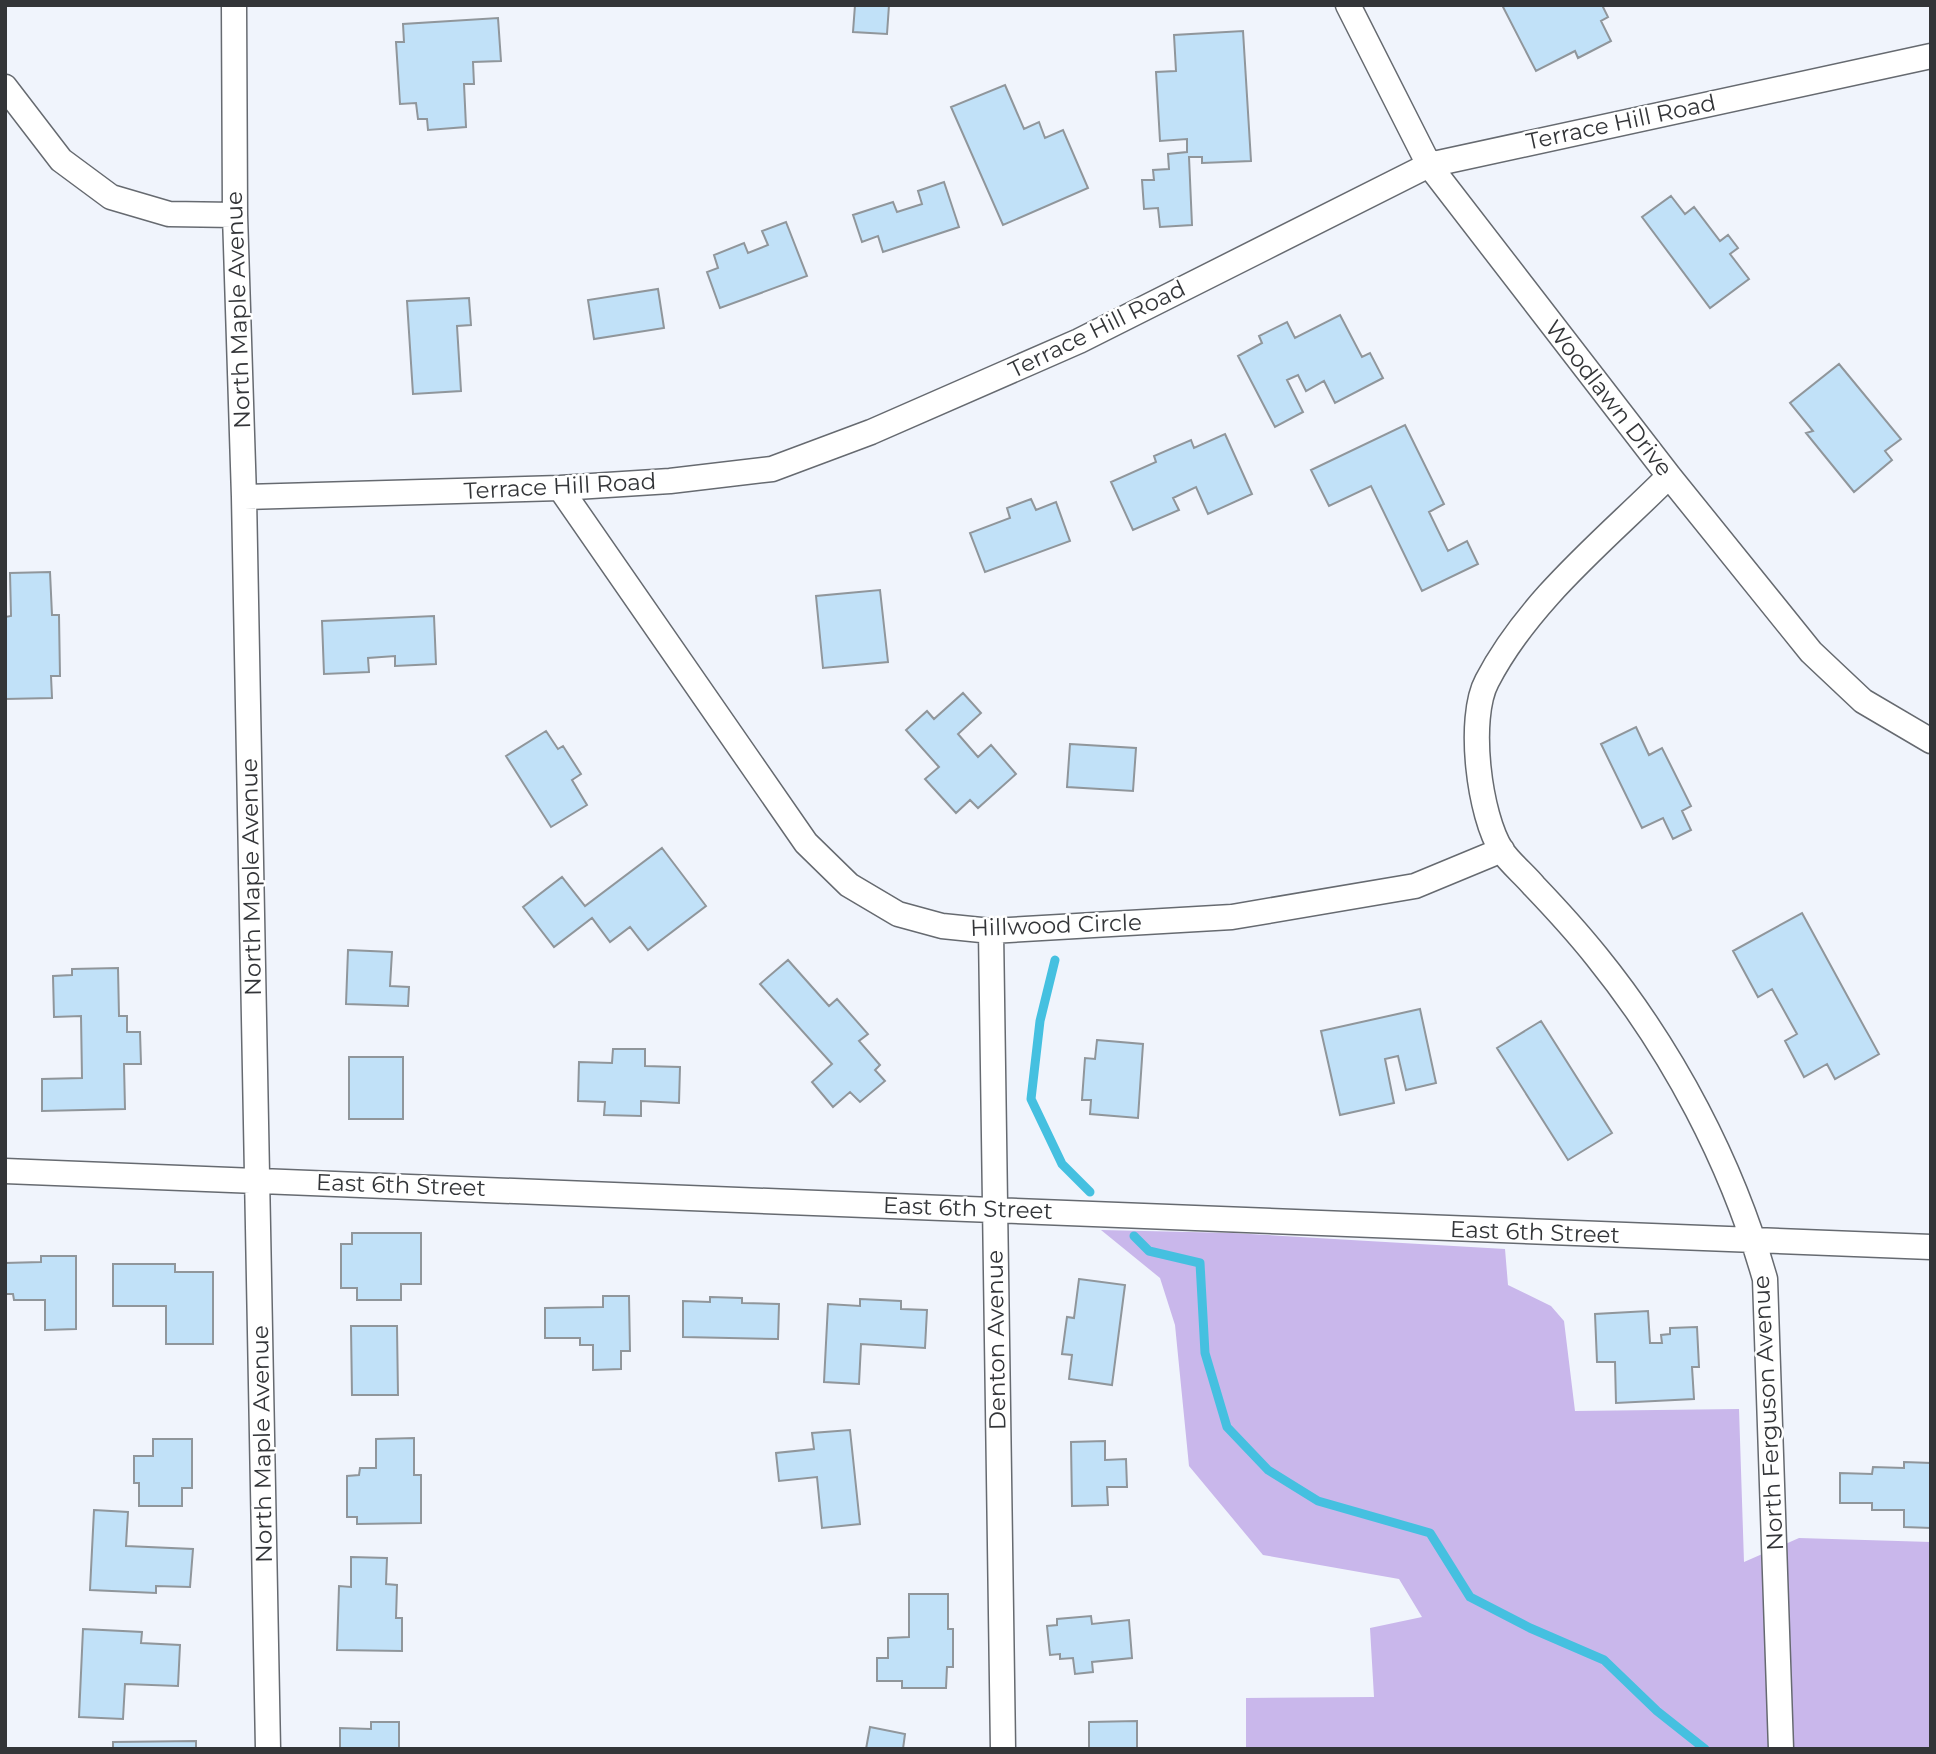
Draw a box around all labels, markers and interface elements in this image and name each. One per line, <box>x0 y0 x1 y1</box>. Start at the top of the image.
street label: Terrace Hill Road <box>1524 88 1718 156</box>
street label: North Maple Avenue <box>220 191 256 429</box>
street label: Terrace Hill Road <box>1004 274 1190 384</box>
street label: Woodlawn Drive <box>1539 314 1679 482</box>
street label: Terrace Hill Road <box>463 467 657 505</box>
street label: North Maple Avenue <box>235 758 267 996</box>
street label: Hillwood Circle <box>970 908 1142 942</box>
street label: East 6th Street <box>316 1168 486 1202</box>
street label: East 6th Street <box>883 1191 1053 1225</box>
street label: East 6th Street <box>1450 1215 1620 1249</box>
street label: Denton Avenue <box>980 1250 1012 1430</box>
street label: North Ferguson Avenue <box>1747 1275 1789 1551</box>
street label: North Maple Avenue <box>246 1325 278 1563</box>

